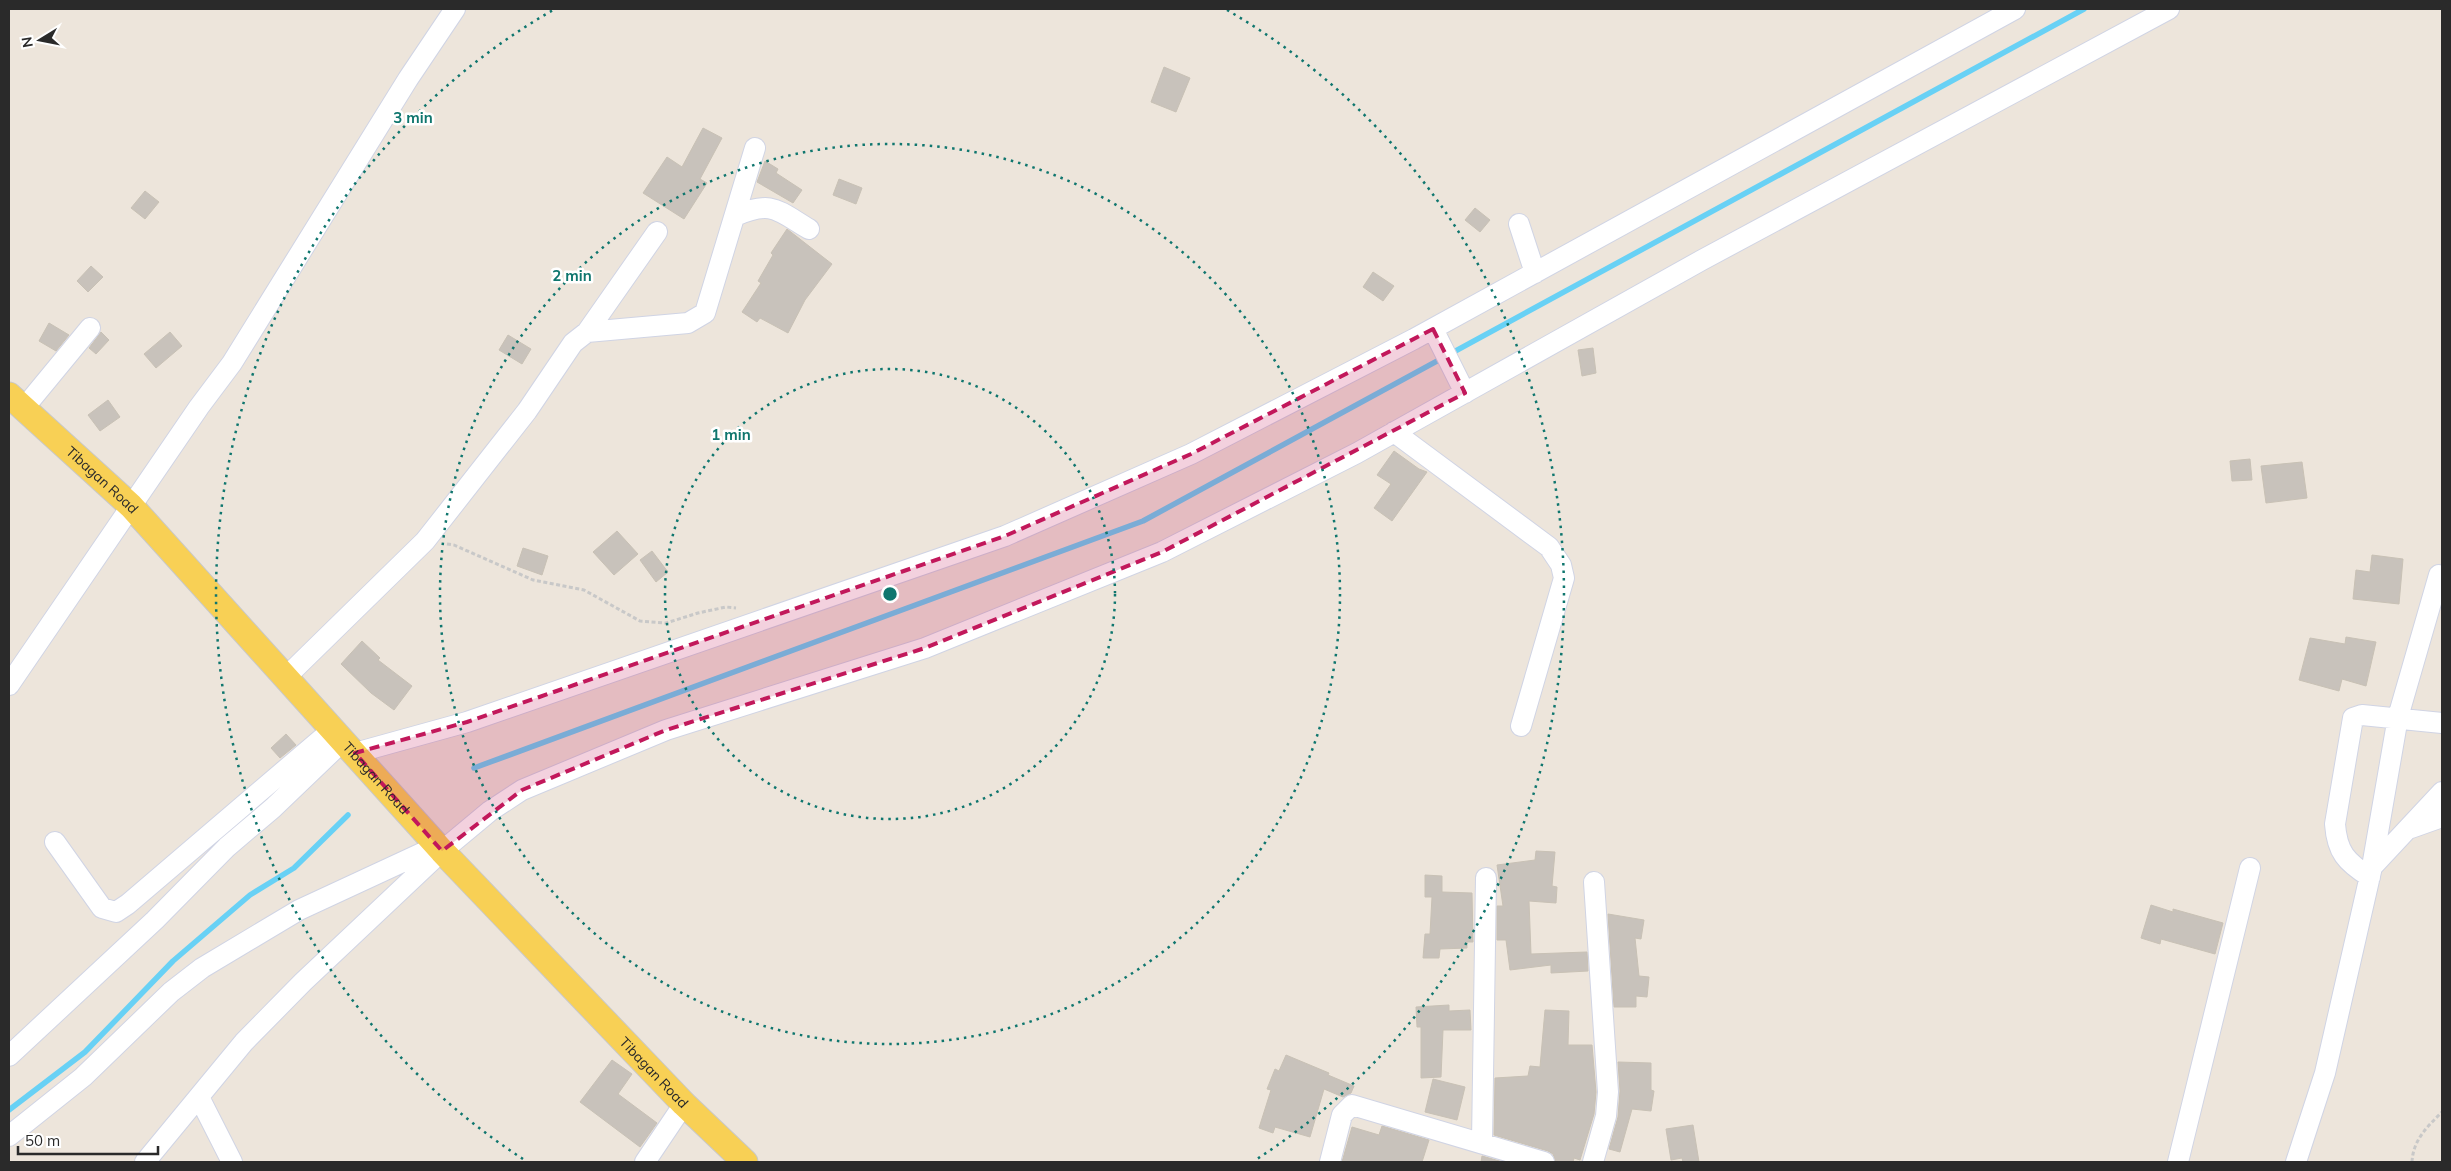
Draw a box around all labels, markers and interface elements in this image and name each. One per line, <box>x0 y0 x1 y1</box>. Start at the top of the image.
north arrow <box>15 15 65 65</box>
text: N <box>17 35 37 49</box>
text: 3 min <box>393 108 433 127</box>
text: 2 min <box>552 266 592 285</box>
text: 1 min <box>711 425 751 444</box>
street label: Tibagan Road <box>62 442 142 517</box>
centre of rings <box>881 585 899 603</box>
street label: Tibagan Road <box>339 738 413 818</box>
street label: Tibagan Road <box>616 1033 692 1112</box>
scale bar <box>18 1124 158 1156</box>
text: 50 m <box>25 1131 60 1150</box>

